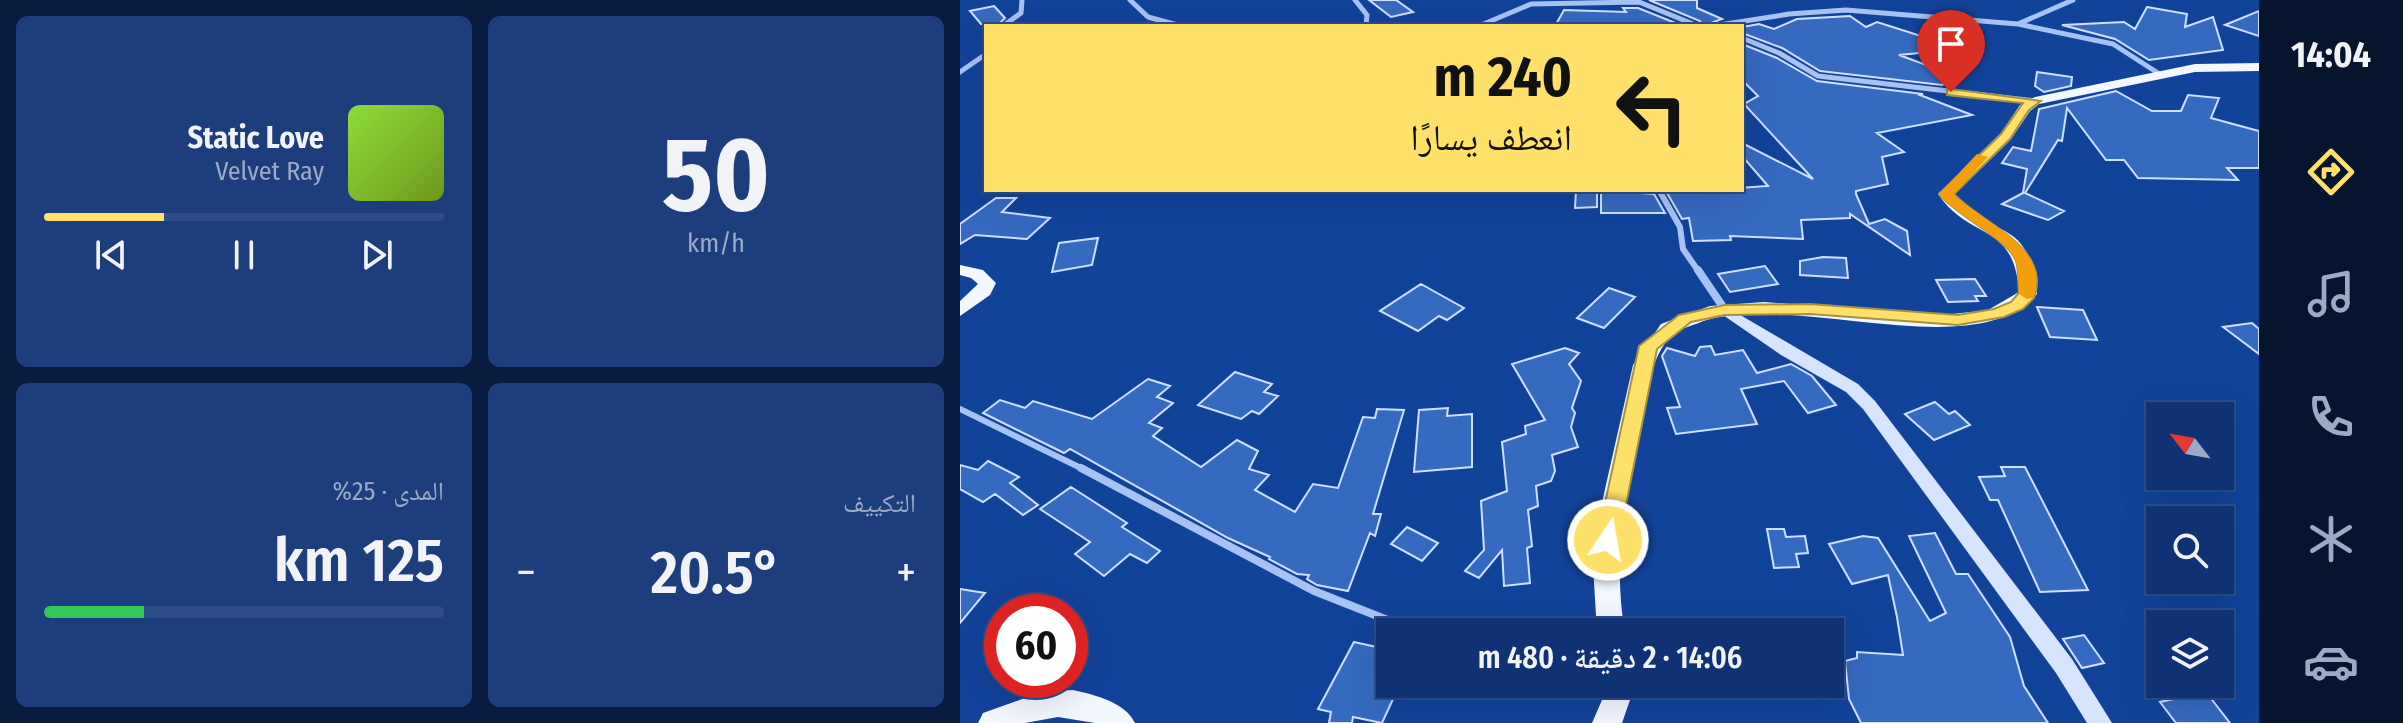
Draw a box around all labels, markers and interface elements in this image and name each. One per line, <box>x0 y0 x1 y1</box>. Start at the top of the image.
pin <box>1917 10 1985 92</box>
icon: arrive <box>1929 22 1973 66</box>
text: 14:04 <box>2291 33 2371 77</box>
text: 240 m <box>1433 44 1572 111</box>
icon: left <box>1600 56 1704 160</box>
text: 50 <box>662 113 770 238</box>
text: انعطف يسارًا <box>1410 116 1572 160</box>
text: Static Love <box>187 120 324 156</box>
icon: directions <box>2303 144 2359 200</box>
text: Velvet Ray <box>215 156 324 187</box>
text: km/h <box>687 228 745 259</box>
icon: previous <box>89 233 133 277</box>
icon: pause <box>222 233 266 277</box>
icon: next <box>355 233 399 277</box>
icon: music <box>2303 266 2359 322</box>
icon: phone <box>2303 389 2359 445</box>
north arrow <box>2146 402 2234 490</box>
map controls <box>2146 402 2234 698</box>
text: المدى · 25% <box>333 476 444 507</box>
text: التكييف <box>843 488 916 519</box>
position arrow <box>1566 498 1650 582</box>
button: search <box>2146 506 2234 594</box>
icon: climate <box>2303 511 2359 567</box>
text: 125 km <box>274 525 444 597</box>
text: 20.5° <box>651 537 781 609</box>
text: − <box>516 546 536 599</box>
text: + <box>896 546 916 599</box>
speed limit sign: 60 <box>984 594 1088 698</box>
button: layers <box>2146 610 2234 698</box>
icon: car <box>2303 634 2359 690</box>
text: 14:06 · 2 دقيقة · 480 m <box>1478 640 1742 676</box>

